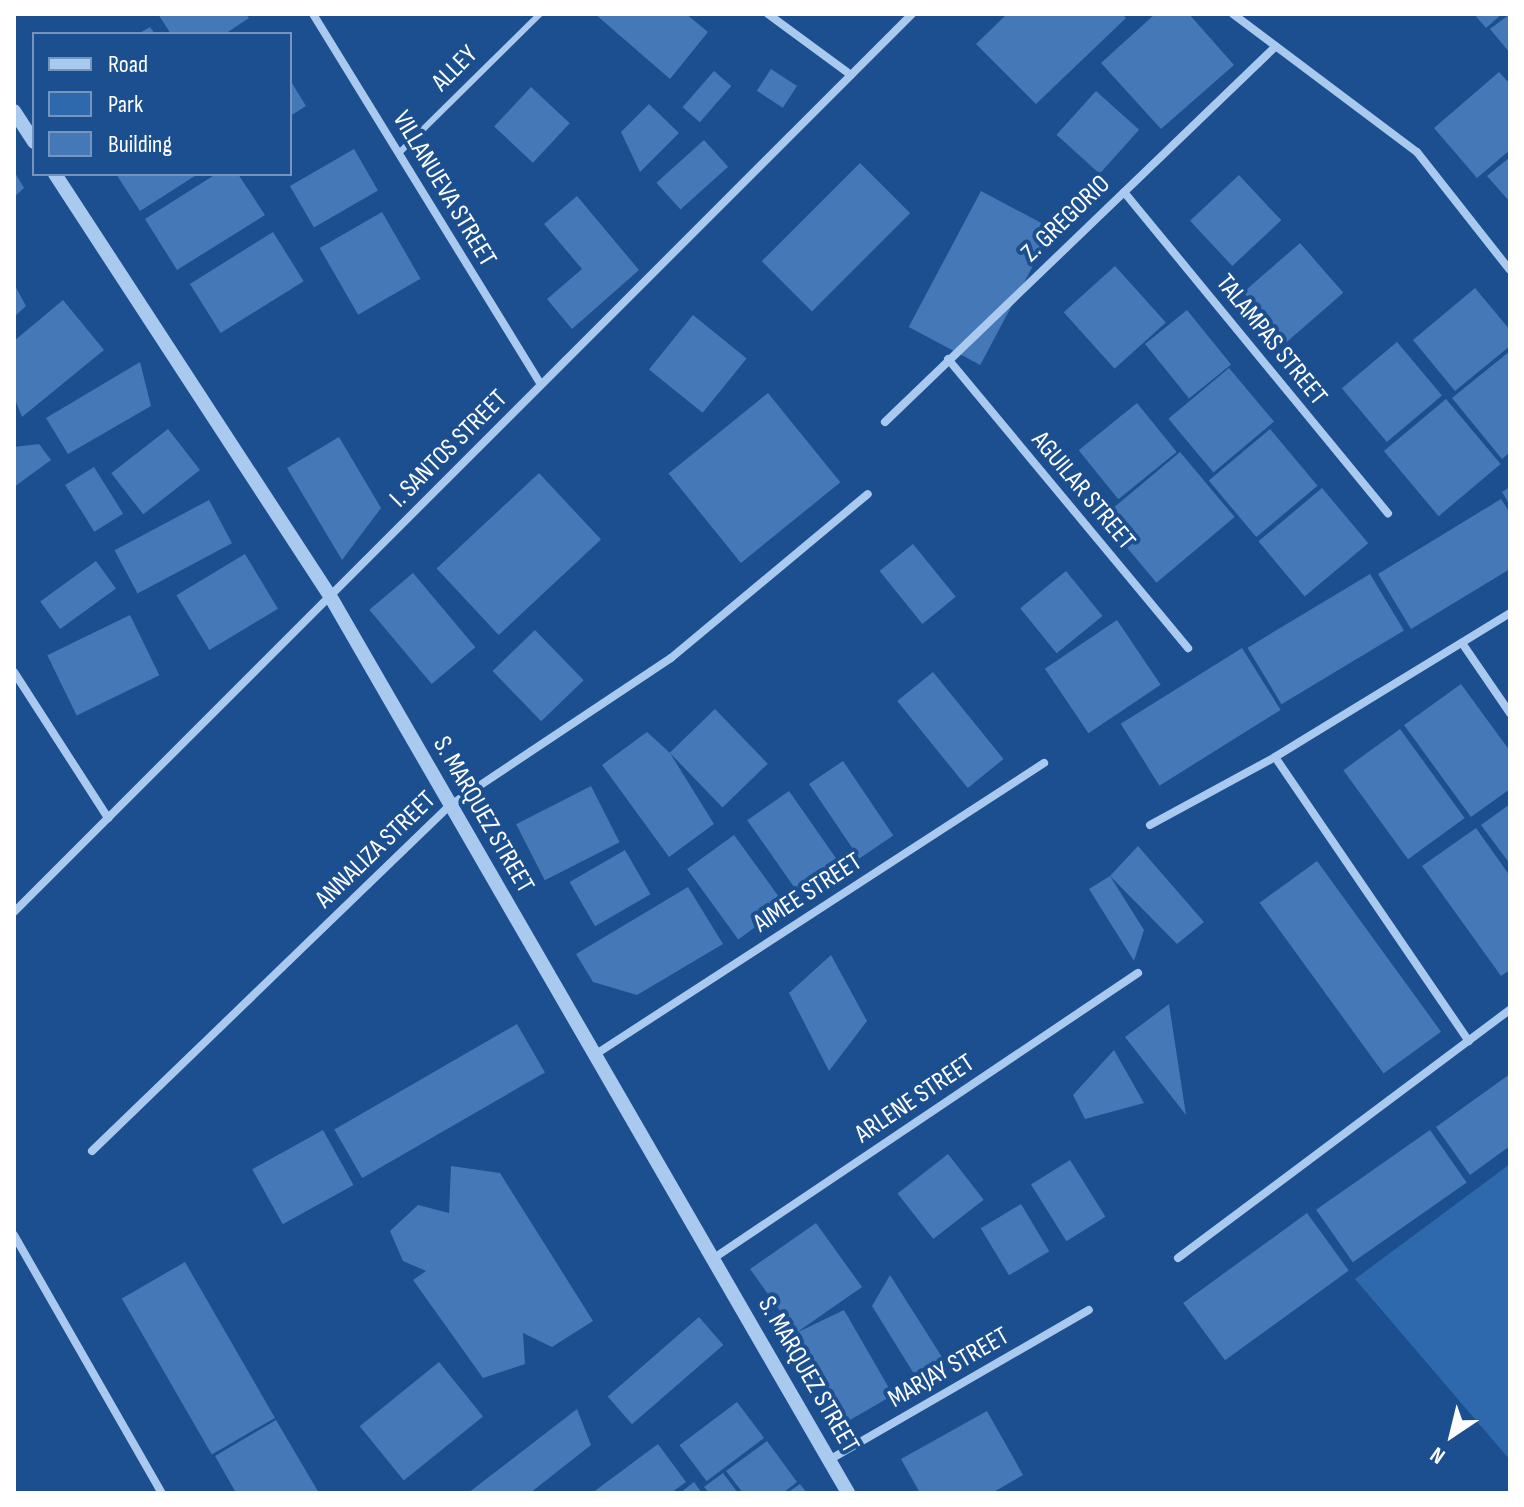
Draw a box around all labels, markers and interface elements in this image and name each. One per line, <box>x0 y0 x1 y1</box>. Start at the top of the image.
legend <box>32 32 292 176</box>
street label: ALLEY <box>426 40 484 98</box>
text: Road <box>108 50 148 79</box>
text: Park <box>108 90 143 119</box>
street label: VILLANUEVA STREET <box>385 105 503 273</box>
text: Building <box>108 130 172 159</box>
street label: Z. GREGORIO <box>1015 169 1117 269</box>
street label: TALAMPAS STREET <box>1209 268 1333 412</box>
street label: I. SANTOS STREET <box>384 384 514 514</box>
street label: AGUILAR STREET <box>1025 426 1141 556</box>
street label: S. MARQUEZ STREET <box>426 731 540 899</box>
street label: ANNALIZA STREET <box>309 785 443 915</box>
street label: AIMEE STREET <box>748 846 868 940</box>
street label: ARLENE STREET <box>849 1048 981 1150</box>
street label: S. MARQUEZ STREET <box>751 1291 865 1459</box>
street label: MARJAY STREET <box>883 1321 1015 1415</box>
north arrow <box>1412 1395 1492 1475</box>
text: N <box>1425 1441 1451 1469</box>

